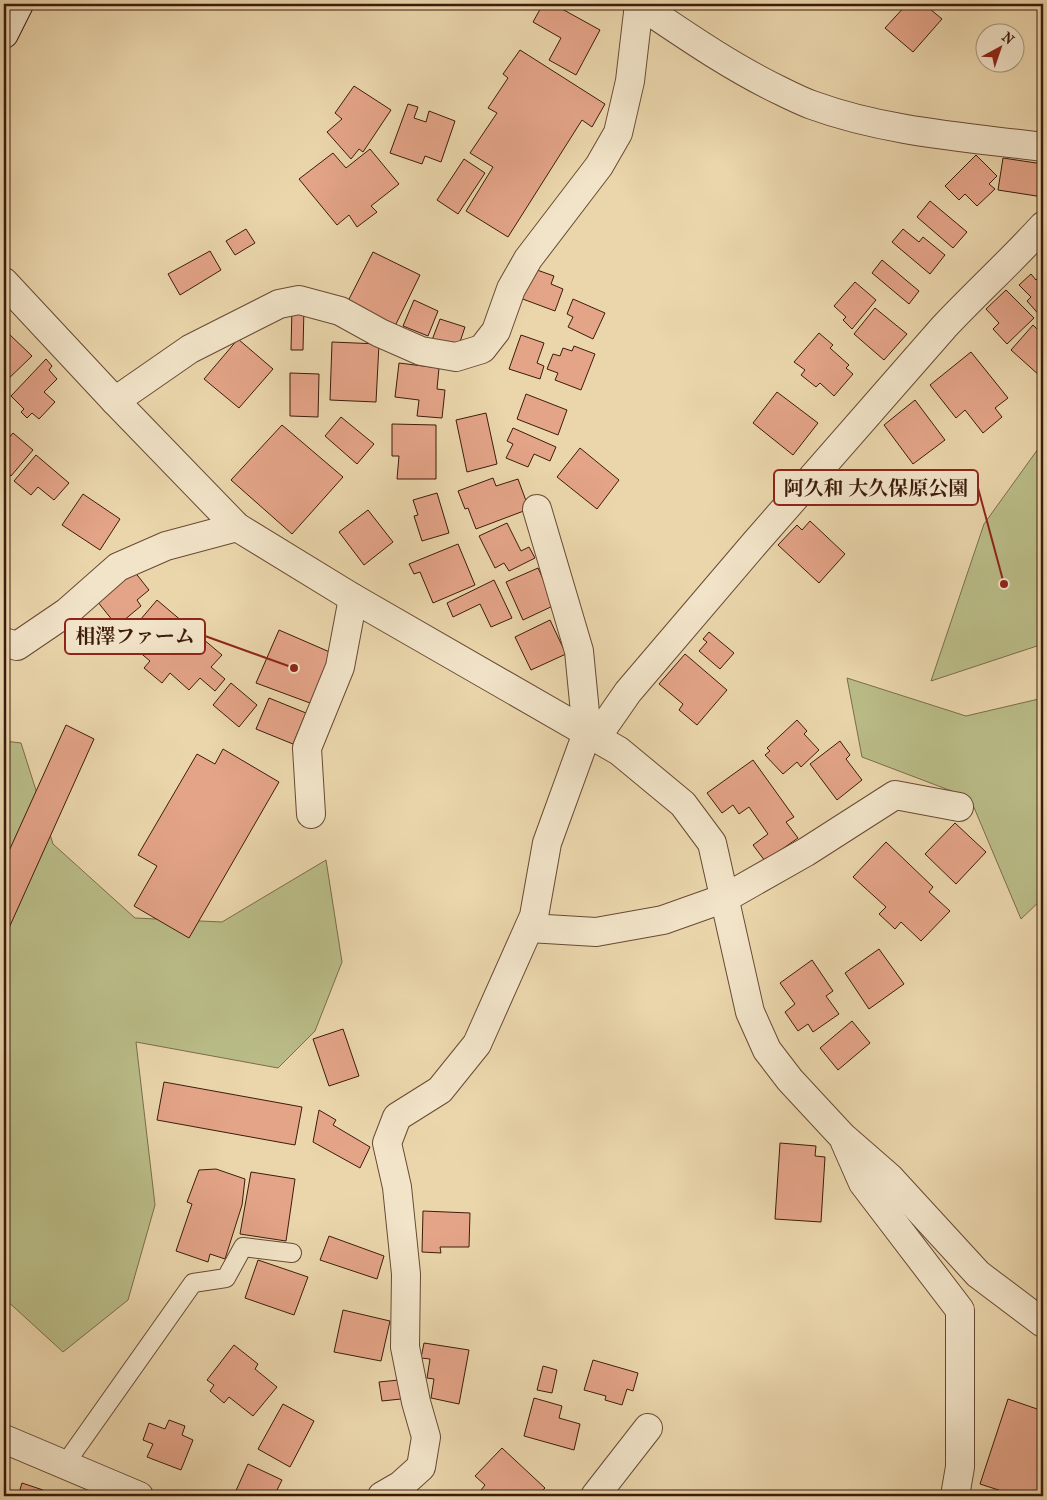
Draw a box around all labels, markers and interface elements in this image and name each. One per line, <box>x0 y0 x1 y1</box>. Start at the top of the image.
north arrow <box>974 22 1024 72</box>
text: N <box>999 28 1018 49</box>
callout: 阿久和 大久保原公園 <box>774 470 978 505</box>
text: 阿久和 大久保原公園 <box>784 477 968 500</box>
callout: 相澤ファーム <box>65 619 205 654</box>
text: 相澤ファーム <box>75 625 195 648</box>

